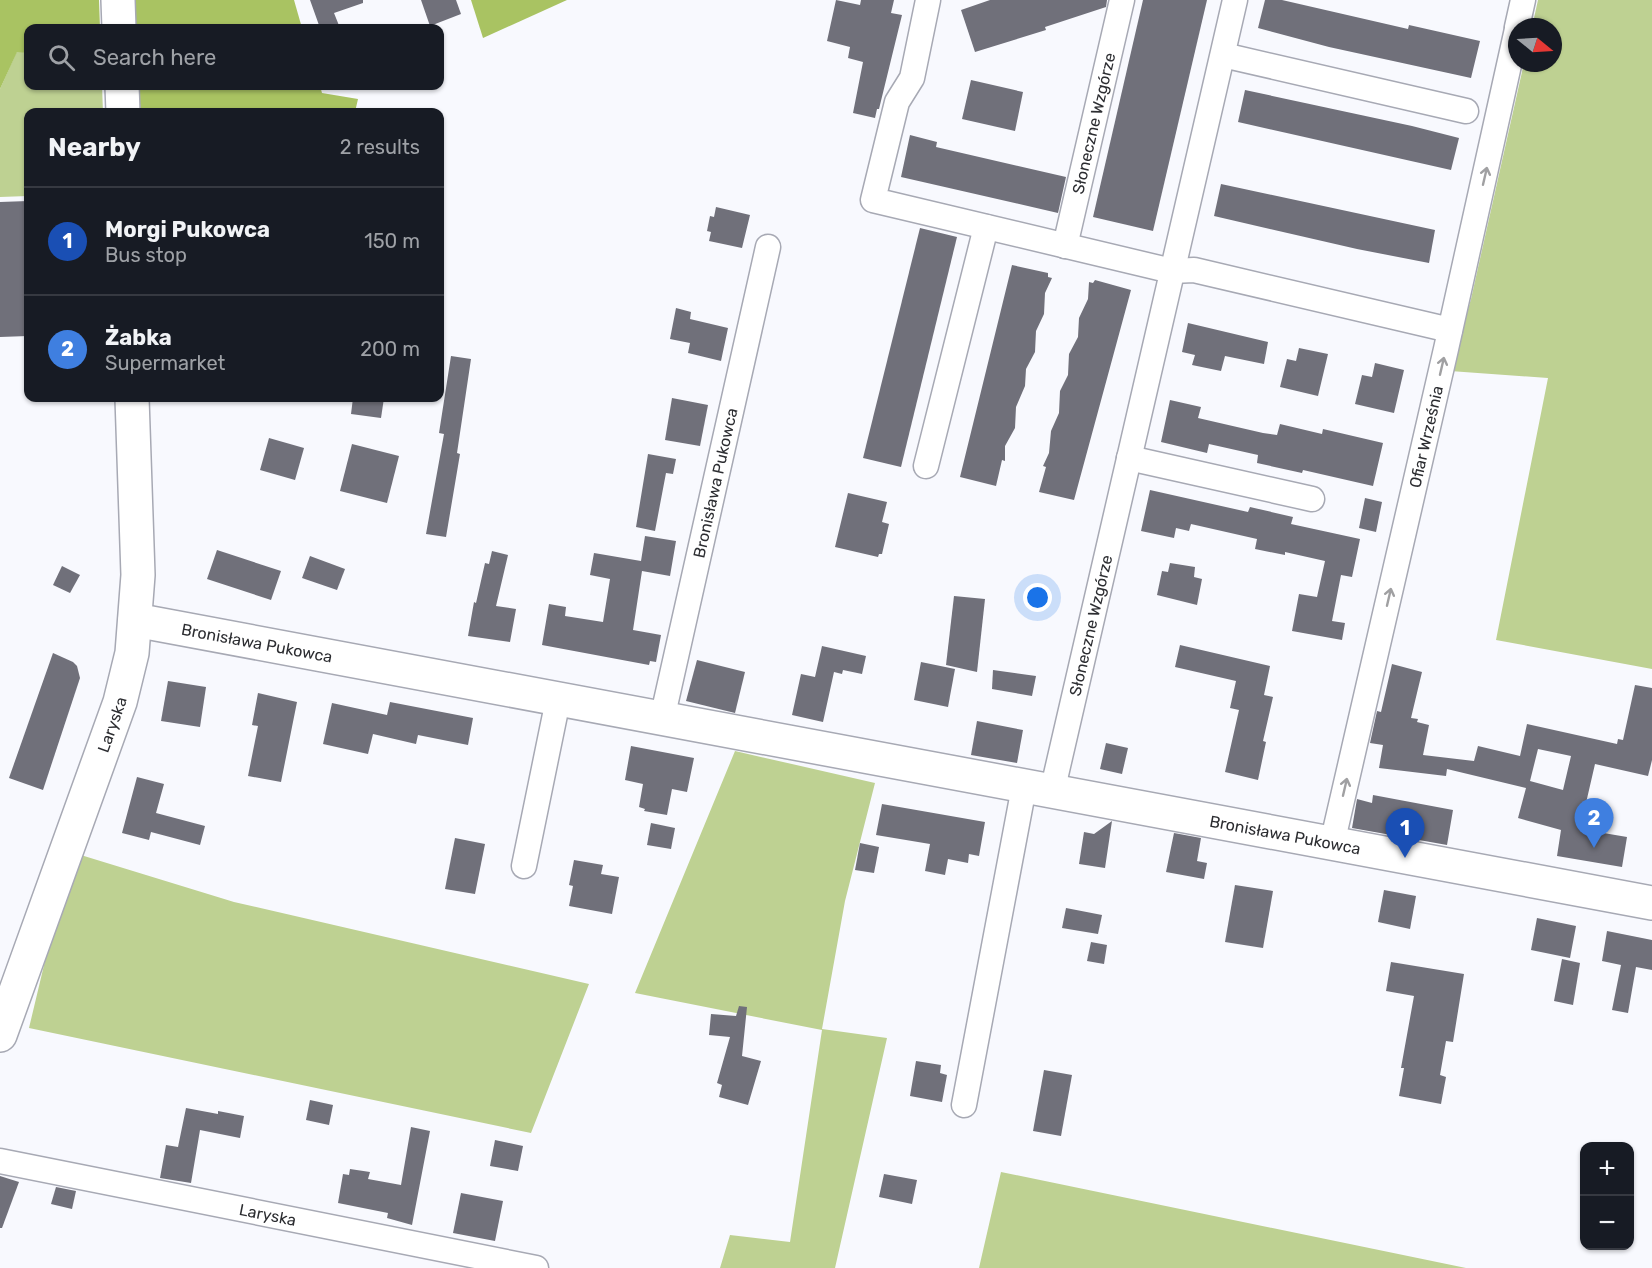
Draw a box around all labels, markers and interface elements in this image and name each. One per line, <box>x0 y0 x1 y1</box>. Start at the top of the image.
north arrow <box>1508 18 1562 72</box>
search box <box>24 24 444 90</box>
icon: search <box>45 41 78 74</box>
text: Search here <box>93 44 216 71</box>
street label: Słoneczne Wzgórze <box>1068 51 1119 196</box>
text: Nearby <box>48 132 141 163</box>
text: 2 results <box>340 135 420 159</box>
one-way arrow <box>1479 167 1491 186</box>
text: Morgi Pukowca <box>105 216 270 243</box>
text: 1 <box>63 229 72 253</box>
text: 150 m <box>364 229 420 253</box>
text: Bus stop <box>105 243 187 267</box>
text: Żabka <box>105 324 172 351</box>
text: 2 <box>61 337 74 361</box>
text: 200 m <box>360 337 420 361</box>
text: Supermarket <box>105 351 225 375</box>
one-way arrow <box>1437 357 1449 376</box>
street label: Ofiar Września <box>1405 384 1447 490</box>
street label: Bronisława Pukowca <box>689 406 741 560</box>
street label: Słoneczne Wzgórze <box>1065 553 1116 698</box>
your location <box>1023 583 1052 612</box>
one-way arrow <box>1384 588 1395 607</box>
street label: Bronisława Pukowca <box>180 619 334 666</box>
street label: Laryska <box>93 695 130 755</box>
one-way arrow <box>1340 778 1352 797</box>
pin: 2 <box>1574 798 1614 848</box>
pin: 1 <box>1386 808 1424 858</box>
street label: Bronisława Pukowca <box>1208 811 1362 858</box>
map controls <box>1580 1142 1634 1250</box>
button: + <box>1580 1142 1634 1196</box>
button: − <box>1580 1196 1634 1250</box>
street label: Laryska <box>238 1199 298 1229</box>

